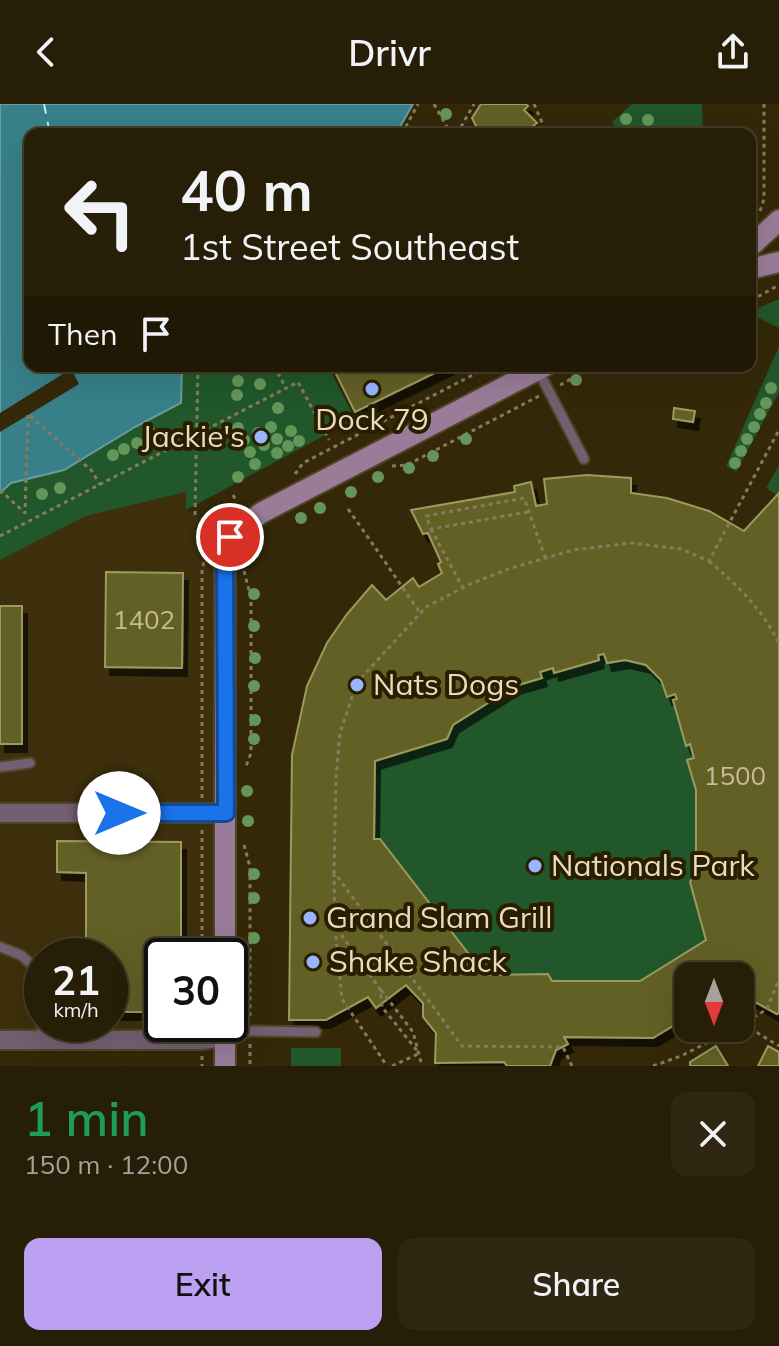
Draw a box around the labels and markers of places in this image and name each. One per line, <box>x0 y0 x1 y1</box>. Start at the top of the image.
marker: Dock 79 <box>363 380 381 398</box>
place label: Dock 79 <box>315 400 429 438</box>
place label: Jackie's <box>142 417 245 455</box>
marker: Jackie's <box>252 428 270 446</box>
pin <box>196 503 264 571</box>
place label: Nats Dogs <box>373 665 519 703</box>
marker: Nats Dogs <box>348 676 366 694</box>
place label: Nationals Park <box>551 846 755 884</box>
marker: Nationals Park <box>526 857 544 875</box>
place label: Grand Slam Grill <box>326 898 552 936</box>
marker: Grand Slam Grill <box>301 909 319 927</box>
place label: Shake Shack <box>329 942 508 980</box>
marker: Shake Shack <box>304 953 322 971</box>

